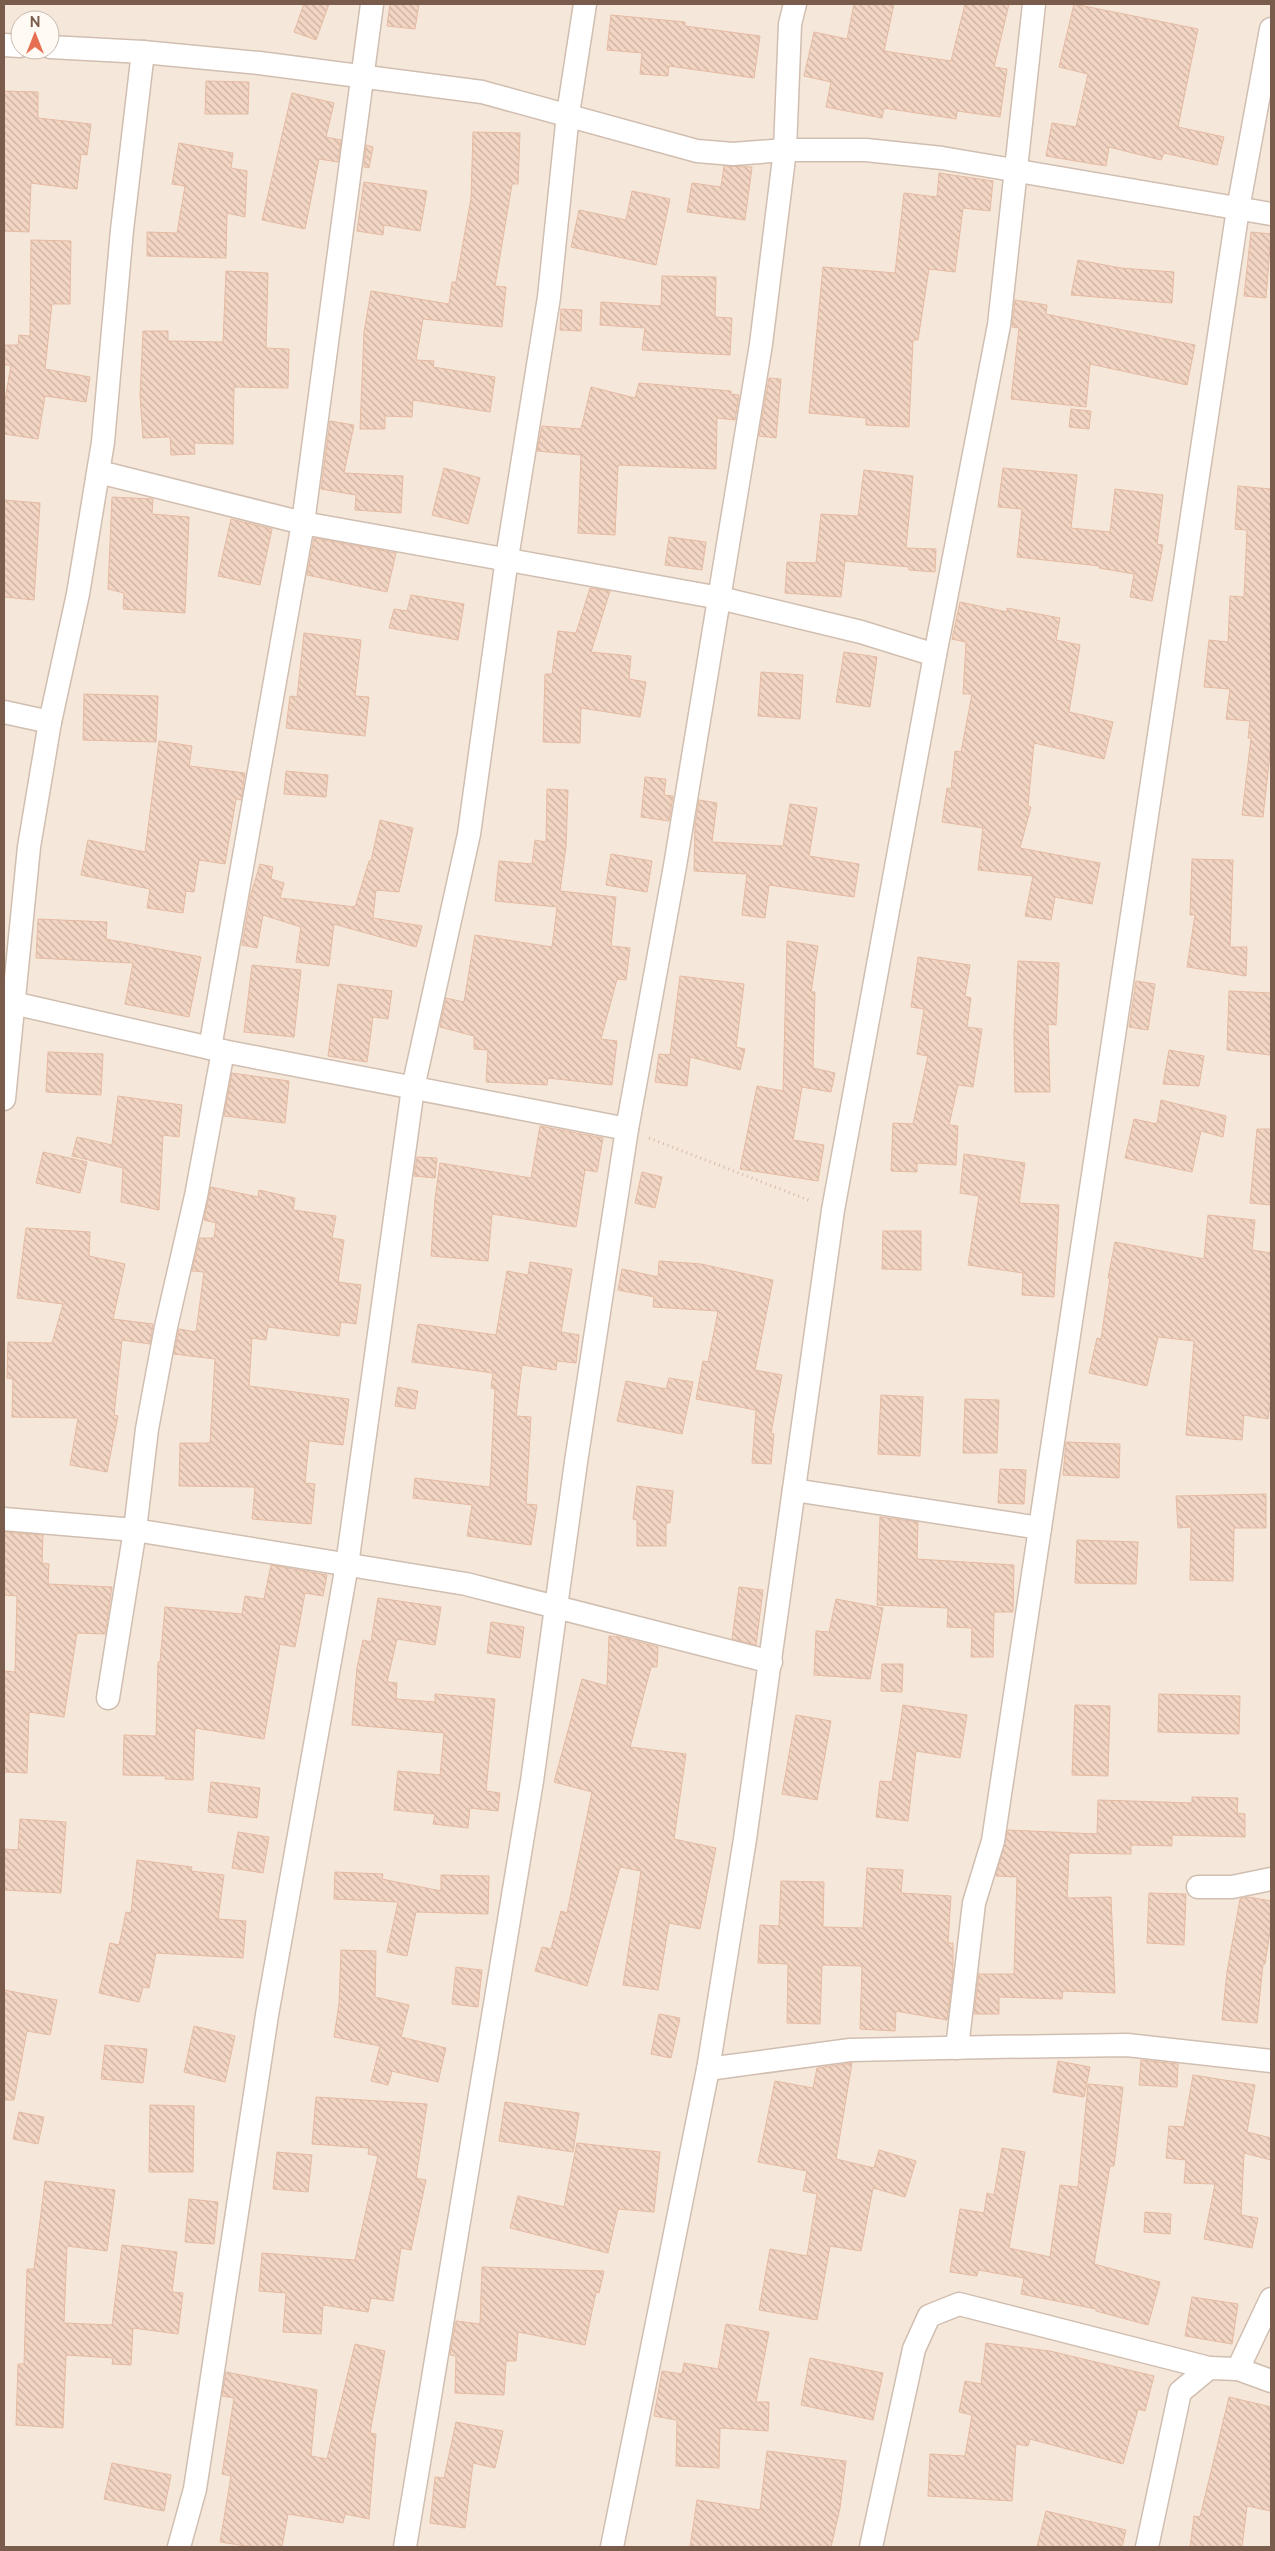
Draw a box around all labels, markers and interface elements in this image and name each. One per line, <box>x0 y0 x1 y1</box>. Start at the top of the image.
north arrow <box>10 10 60 60</box>
text: N <box>30 14 40 30</box>

